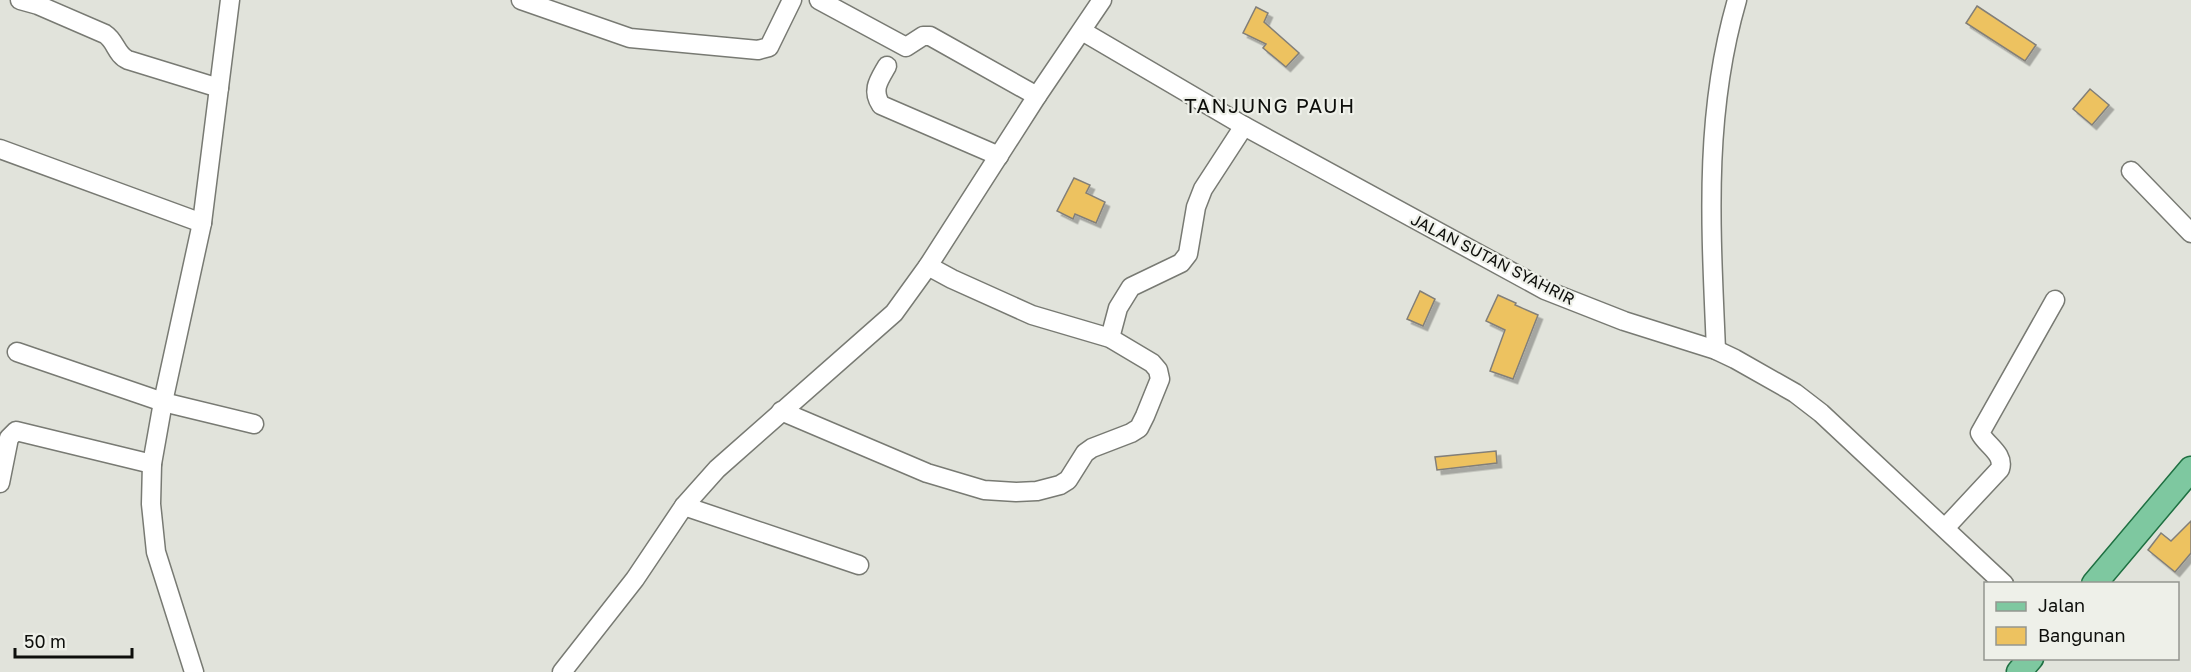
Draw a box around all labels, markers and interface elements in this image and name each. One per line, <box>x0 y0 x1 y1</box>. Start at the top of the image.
district label: TANJUNG PAUH <box>1184 93 1356 117</box>
street label: JALAN SUTAN SYAHRIR <box>1408 209 1578 309</box>
legend <box>1984 582 2179 660</box>
text: Jalan <box>2038 594 2085 616</box>
scale bar <box>15 621 132 659</box>
text: Bangunan <box>2038 624 2126 646</box>
text: 50 m <box>24 630 66 652</box>

